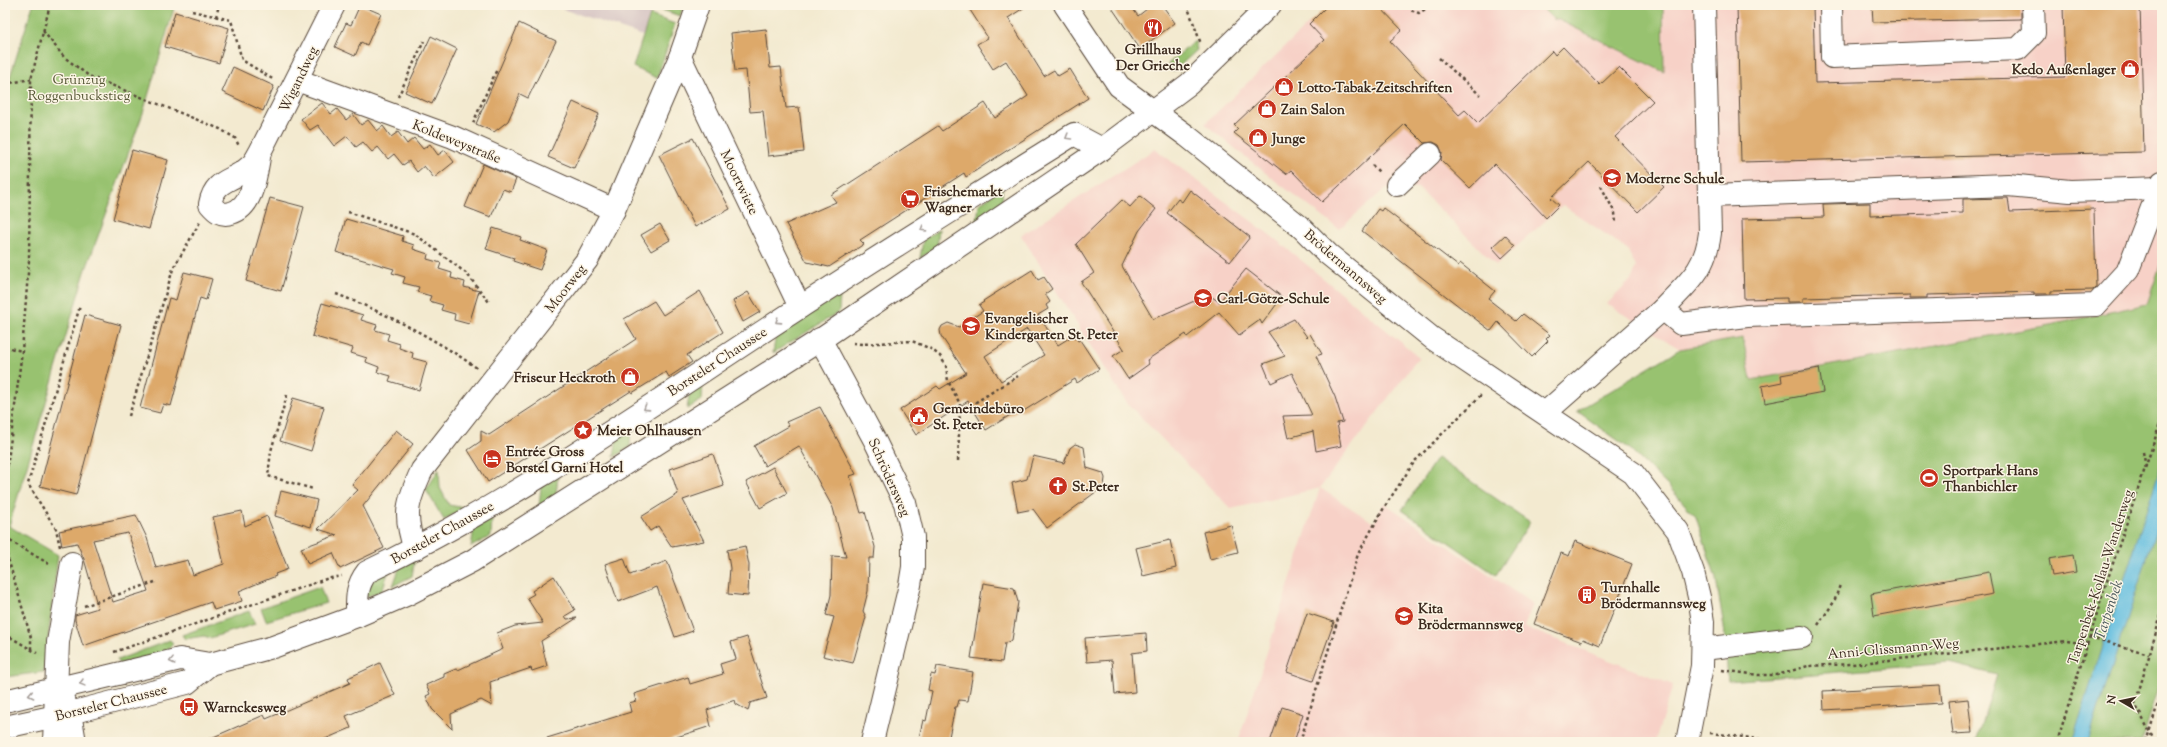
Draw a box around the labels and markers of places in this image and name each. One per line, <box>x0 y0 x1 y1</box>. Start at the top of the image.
restaurant icon: Grillhaus Der Grieche <box>1142 17 1164 39</box>
place label: Grillhaus Der Grieche <box>1116 41 1190 77</box>
shop icon: Kedo Außenlager <box>2119 58 2141 80</box>
place label: Kedo Außenlager <box>2012 61 2117 81</box>
shop icon: Lotto-Tabak-Zeitschriften <box>1273 76 1295 98</box>
place label: Lotto-Tabak-Zeitschriften <box>1298 79 1453 99</box>
shop icon: Zain Salon <box>1256 98 1278 120</box>
place label: Zain Salon <box>1281 101 1346 121</box>
shop icon: Junge <box>1247 127 1269 149</box>
place label: Junge <box>1271 130 1306 150</box>
school or university icon: Moderne Schule <box>1601 167 1623 189</box>
place label: Moderne Schule <box>1626 170 1725 190</box>
place label: Frischemarkt Wagner <box>924 183 1003 219</box>
supermarket icon: Frischemarkt Wagner <box>899 188 921 210</box>
school or university icon: Carl-Götze-Schule <box>1192 287 1214 309</box>
place label: Carl-Götze-Schule <box>1217 290 1330 310</box>
place label: Evangelischer Kindergarten St. Peter <box>985 310 1118 346</box>
school or university icon: Evangelischer Kindergarten St. Peter <box>960 315 982 337</box>
shop icon: Friseur Heckroth <box>619 366 641 388</box>
place label: Friseur Heckroth <box>514 369 617 389</box>
place label: Gemeindebüro St. Peter <box>933 400 1024 436</box>
public building icon: Gemeindebüro St. Peter <box>908 405 930 427</box>
place icon: Meier Ohlhausen <box>572 419 594 441</box>
place label: Meier Ohlhausen <box>597 422 702 442</box>
place label: Entrée Gross Borstel Garni Hotel <box>506 443 623 479</box>
hotel icon: Entrée Gross Borstel Garni Hotel <box>481 448 503 470</box>
place label: Sportpark Hans Thanbichler <box>1943 462 2038 498</box>
sports icon: Sportpark Hans Thanbichler <box>1918 467 1940 489</box>
church icon: St.Peter <box>1047 475 1069 497</box>
place label: St.Peter <box>1072 478 1120 498</box>
place label: Turnhalle Brödermannsweg <box>1601 579 1706 615</box>
building icon: Turnhalle Brödermannsweg <box>1576 584 1598 606</box>
place label: Kita Brödermannsweg <box>1418 600 1523 636</box>
school or university icon: Kita Brödermannsweg <box>1393 605 1415 627</box>
bus stop icon: Warnckesweg <box>178 696 200 718</box>
place label: Warnckesweg <box>203 699 287 719</box>

